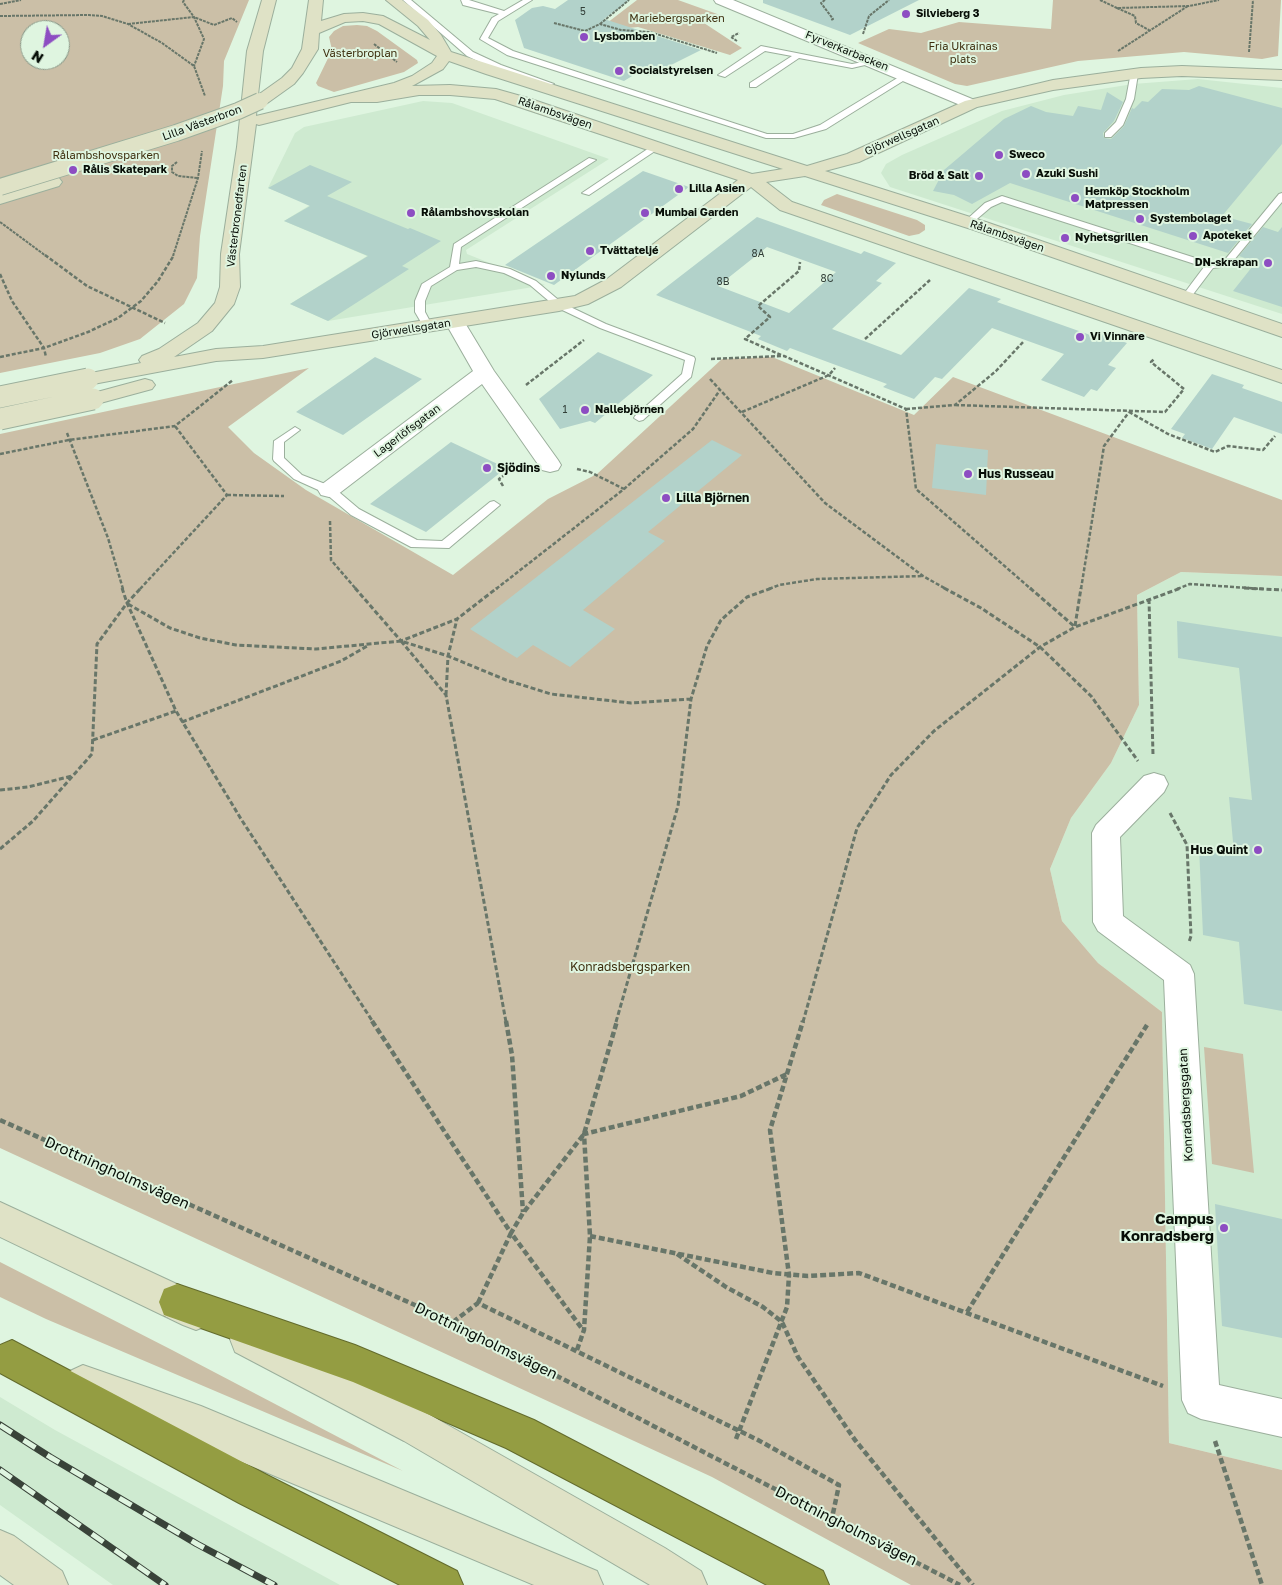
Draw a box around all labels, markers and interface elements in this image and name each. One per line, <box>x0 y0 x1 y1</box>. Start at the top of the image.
house number: 5 <box>580 6 586 18</box>
place label: Silvieberg 3 <box>916 7 980 21</box>
marker: Silvieberg 3 <box>900 8 912 20</box>
park label: Mariebergsparken <box>629 12 725 26</box>
north arrow <box>20 20 70 70</box>
street label: Fyrverkarbacken <box>803 28 891 74</box>
place label: Lysbomben <box>594 30 655 44</box>
marker: Lysbomben <box>578 31 590 43</box>
park label: Fria Ukrainas plats <box>928 40 998 66</box>
text: N <box>28 47 46 67</box>
park label: Västerbroplan <box>323 47 397 61</box>
place label: Socialstyrelsen <box>629 64 713 78</box>
marker: Socialstyrelsen <box>613 65 625 77</box>
street label: Rålambsvägen <box>516 94 594 132</box>
street label: Lilla Västerbron <box>161 103 243 143</box>
street label: Gjörwellsgatan <box>863 114 941 158</box>
place label: Sweco <box>1009 148 1045 162</box>
park label: Rålambshovsparken <box>52 149 160 163</box>
marker: Sweco <box>993 149 1005 161</box>
place label: Rålis Skatepark <box>83 163 167 177</box>
marker: Rålis Skatepark <box>67 164 79 176</box>
street label: Västerbronedfarten <box>224 164 250 268</box>
place label: Azuki Sushi <box>1036 167 1098 181</box>
marker: Azuki Sushi <box>1020 168 1032 180</box>
place label: Bröd & Salt <box>909 169 969 183</box>
marker: Bröd & Salt <box>973 170 985 182</box>
place label: Lilla Asien <box>689 182 745 196</box>
marker: Lilla Asien <box>673 183 685 195</box>
place label: Hemköp Stockholm Matpressen <box>1085 185 1189 211</box>
marker: Hemköp Stockholm Matpressen <box>1069 192 1081 204</box>
place label: Rålambshovsskolan <box>421 206 529 220</box>
place label: Mumbai Garden <box>655 206 738 220</box>
marker: Rålambshovsskolan <box>405 207 417 219</box>
marker: Mumbai Garden <box>639 207 651 219</box>
place label: Systembolaget <box>1150 212 1231 226</box>
marker: Systembolaget <box>1134 213 1146 225</box>
street label: Rålambsvägen <box>968 217 1046 255</box>
place label: Apoteket <box>1203 229 1252 243</box>
marker: Apoteket <box>1187 230 1199 242</box>
place label: Nyhetsgrillen <box>1075 231 1148 245</box>
marker: Nyhetsgrillen <box>1059 232 1071 244</box>
place label: Tvättateljé <box>600 244 658 258</box>
marker: Tvättateljé <box>584 245 596 257</box>
house number: 8A <box>752 248 764 260</box>
place label: DN-skrapan <box>1195 256 1258 270</box>
marker: DN-skrapan <box>1262 257 1274 269</box>
place label: Nylunds <box>561 269 606 283</box>
marker: Nylunds <box>545 270 557 282</box>
house number: 8C <box>821 273 833 285</box>
house number: 8B <box>717 276 729 288</box>
street label: Gjörwellsgatan <box>370 316 452 342</box>
place label: Vi Vinnare <box>1090 330 1145 344</box>
marker: Vi Vinnare <box>1074 331 1086 343</box>
street label: Lagerlöfsgatan <box>371 402 443 460</box>
place label: Nallebjörnen <box>595 403 664 417</box>
house number: 1 <box>563 404 567 416</box>
marker: Nallebjörnen <box>579 404 591 416</box>
place label: Sjödins <box>497 461 540 475</box>
marker: Sjödins <box>481 462 493 474</box>
place label: Hus Russeau <box>978 467 1054 481</box>
marker: Hus Russeau <box>962 468 974 480</box>
place label: Lilla Björnen <box>676 491 749 505</box>
marker: Lilla Björnen <box>660 492 672 504</box>
place label: Hus Quint <box>1190 843 1248 857</box>
marker: Hus Quint <box>1252 844 1264 856</box>
park label: Konradsbergsparken <box>570 960 690 974</box>
street label: Konradsbergsgatan <box>1176 1048 1196 1162</box>
street label: Drottningholmsvägen <box>42 1133 192 1213</box>
place label: Campus Konradsberg <box>1120 1210 1214 1245</box>
marker: Campus Konradsberg <box>1218 1222 1230 1234</box>
street label: Drottningholmsvägen <box>412 1299 560 1383</box>
street label: Drottningholmsvägen <box>772 1482 920 1570</box>

